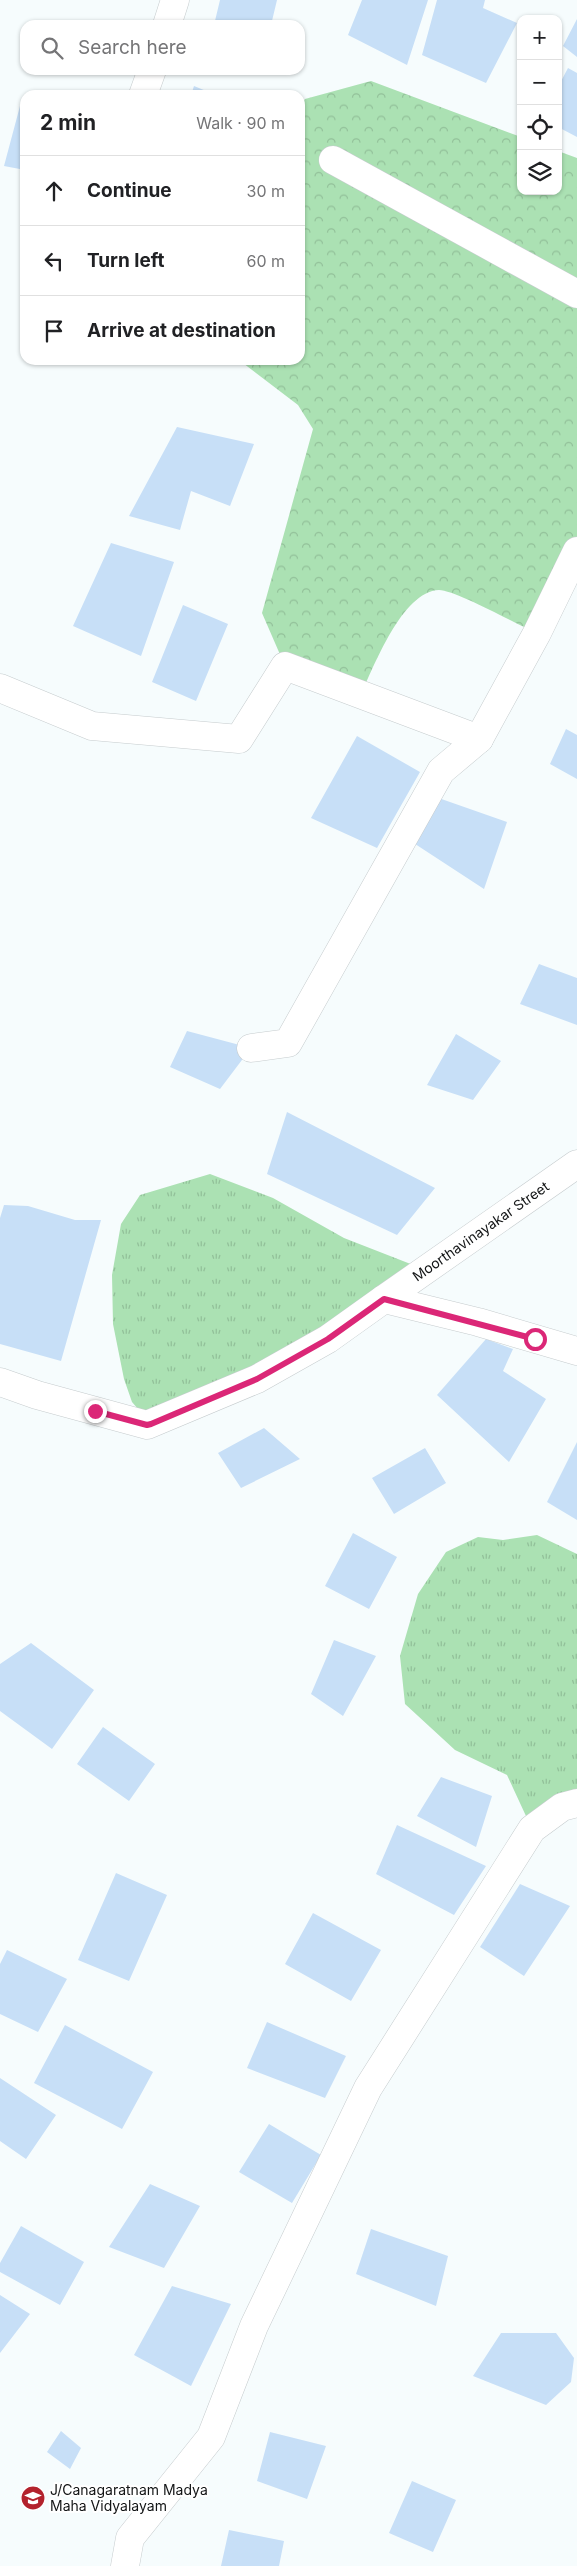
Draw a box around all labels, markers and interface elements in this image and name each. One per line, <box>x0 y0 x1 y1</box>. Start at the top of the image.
map controls <box>517 15 562 195</box>
button: + <box>517 15 562 60</box>
search box <box>20 20 305 75</box>
icon: search <box>38 34 66 62</box>
text: Search here <box>78 36 187 59</box>
button: − <box>517 60 562 105</box>
button: locate <box>517 105 562 150</box>
text: 2 min <box>40 110 96 135</box>
text: Walk · 90 m <box>196 113 285 133</box>
button: layers <box>517 150 562 195</box>
icon: ahead <box>40 177 68 205</box>
text: Continue <box>87 179 172 202</box>
text: 30 m <box>247 181 285 201</box>
icon: left <box>40 247 68 275</box>
text: Turn left <box>87 249 165 272</box>
text: 60 m <box>246 251 285 271</box>
icon: arrive <box>40 317 68 345</box>
text: Arrive at destination <box>87 319 276 342</box>
street label: Moorthavinayakar Street <box>409 1177 552 1285</box>
route start <box>524 1328 547 1351</box>
route end <box>84 1400 107 1423</box>
place label: J/Canagaratnam Madya Maha Vidyalayam <box>50 2481 208 2514</box>
school or university icon: J/Canagaratnam Madya Maha Vidyalayam <box>20 2485 46 2511</box>

